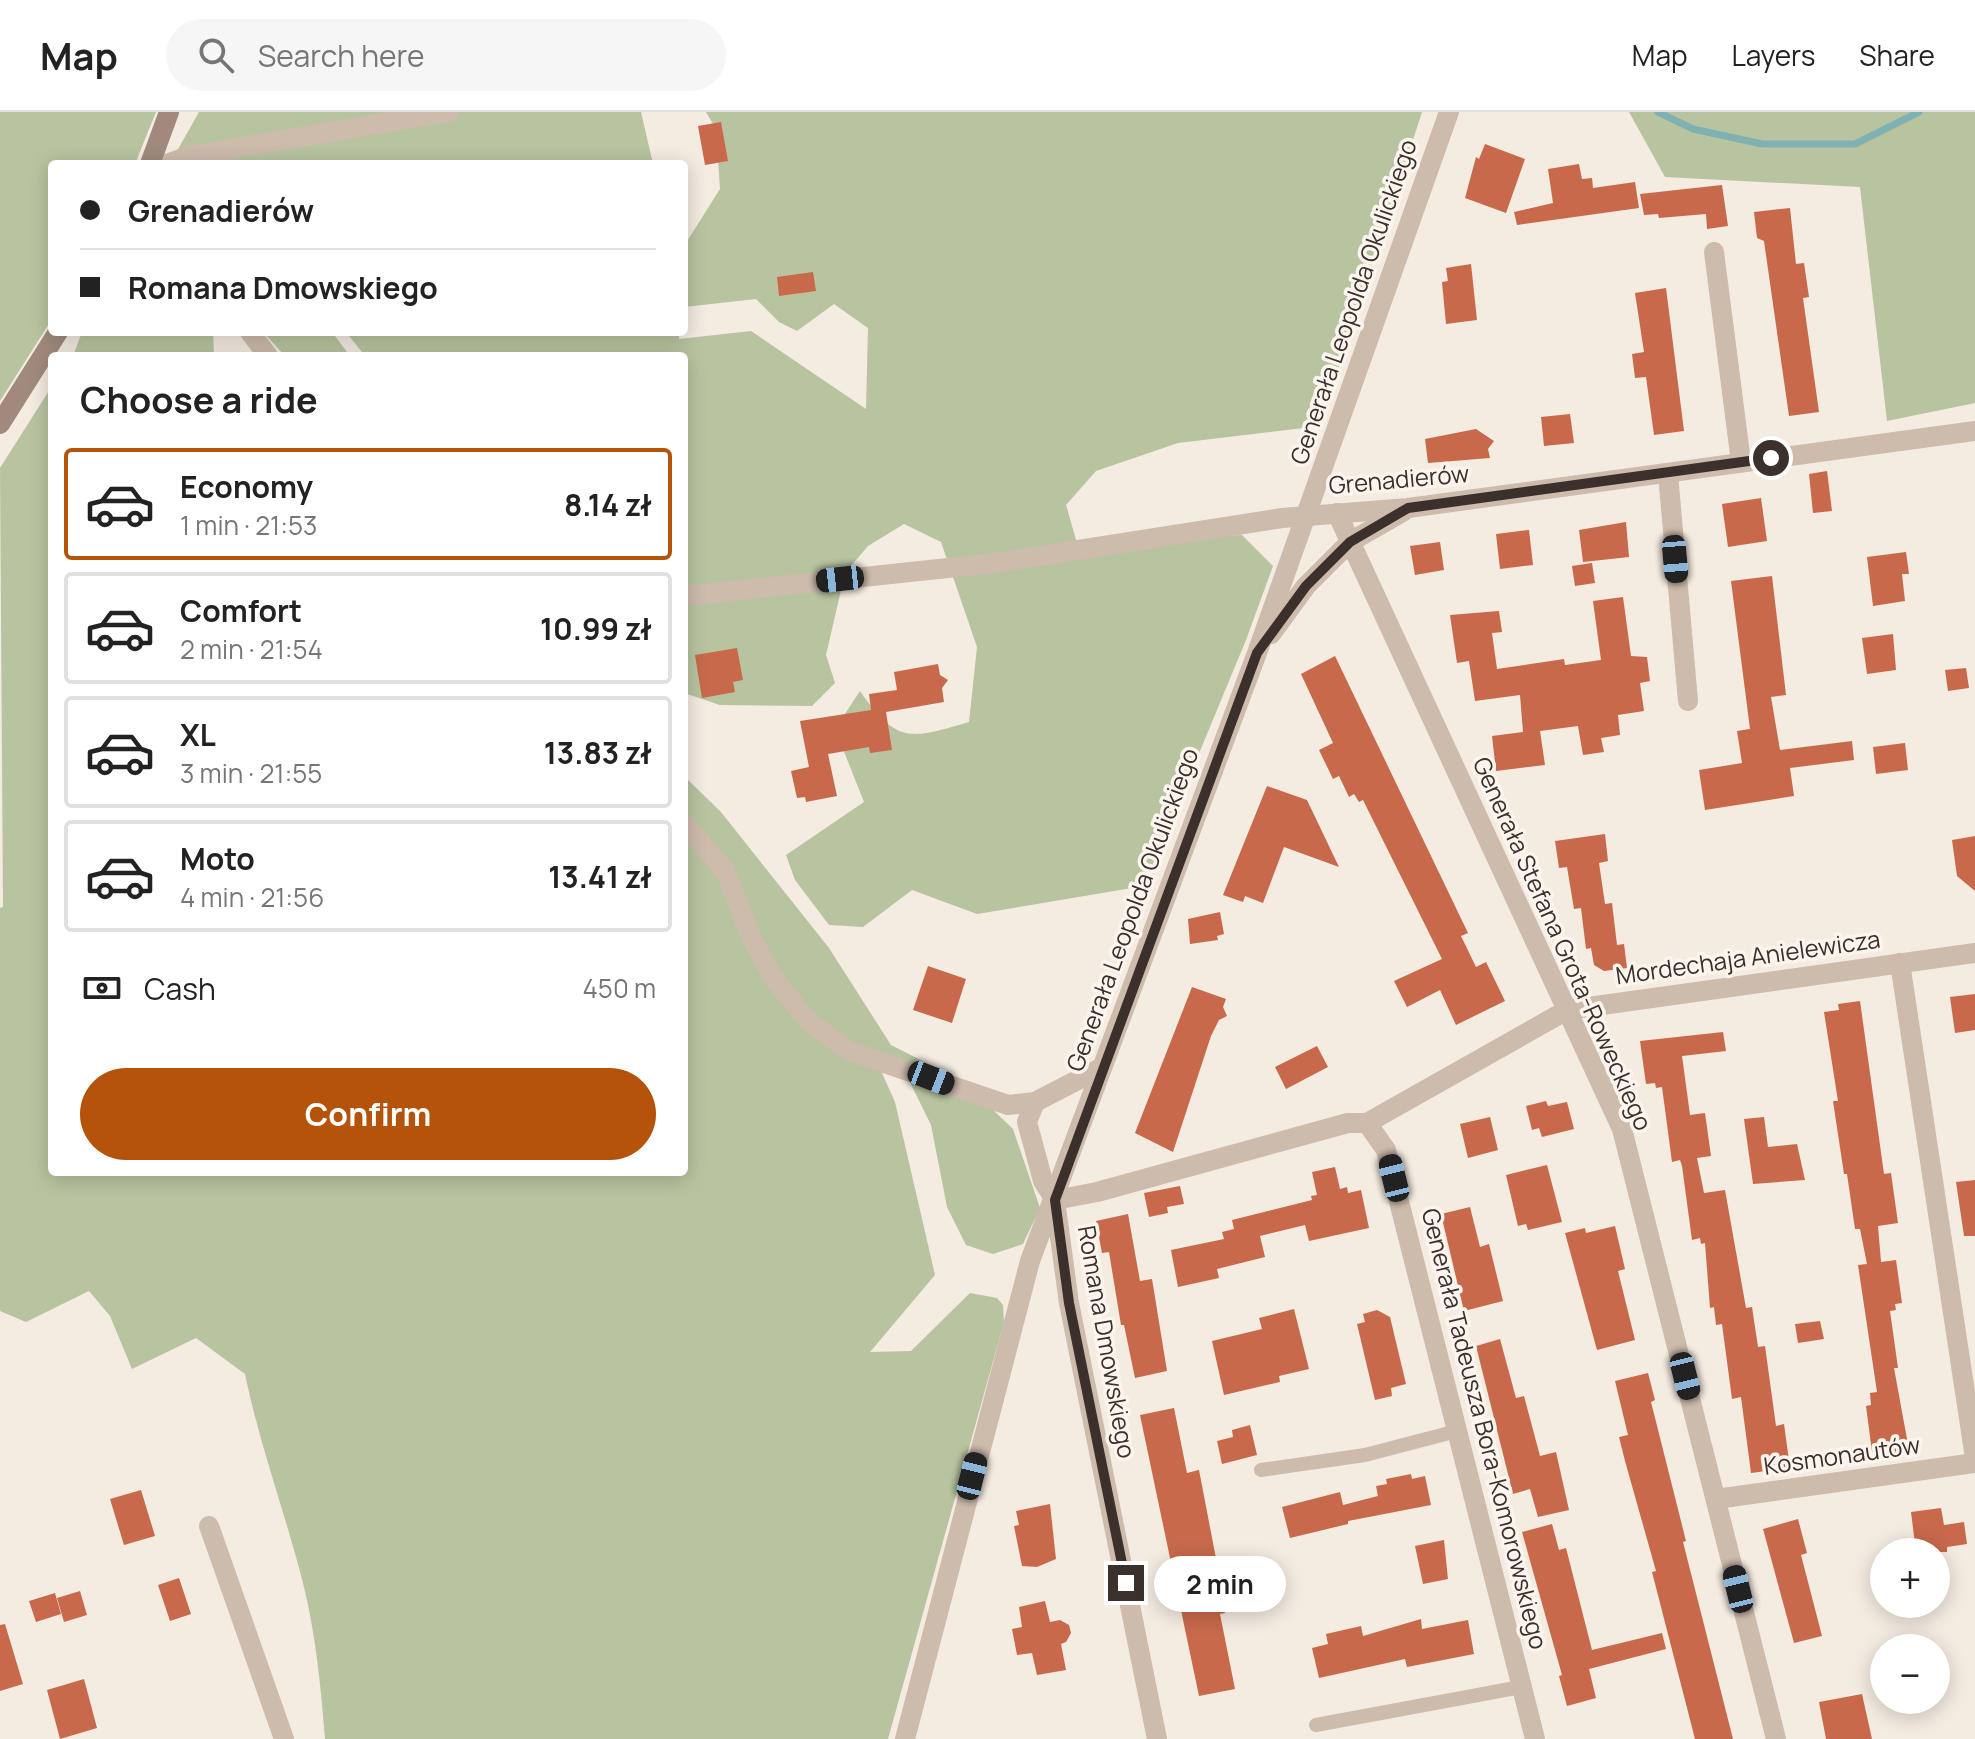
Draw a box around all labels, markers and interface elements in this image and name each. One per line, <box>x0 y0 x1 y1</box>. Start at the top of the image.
search box <box>166 19 726 91</box>
text: Map <box>40 29 118 81</box>
icon: search <box>194 33 238 77</box>
text: Search here <box>258 35 425 76</box>
text: Map <box>1632 36 1688 74</box>
text: Layers <box>1732 36 1815 74</box>
text: Share <box>1859 36 1935 74</box>
street label: Generała Leopolda Okulickiego <box>1281 135 1424 468</box>
text: Grenadierów <box>128 190 314 231</box>
text: Romana Dmowskiego <box>128 267 438 308</box>
text: Choose a ride <box>80 375 318 424</box>
route start <box>1753 440 1789 476</box>
street label: Grenadierów <box>1327 456 1471 501</box>
text: Economy <box>180 466 313 507</box>
icon: car <box>84 468 156 540</box>
text: 8.14 zł <box>564 484 652 525</box>
text: 1 min · 21:53 <box>180 507 317 543</box>
car <box>1661 534 1689 584</box>
car <box>815 565 865 593</box>
text: Comfort <box>180 590 302 631</box>
icon: car <box>84 592 156 664</box>
text: 10.99 zł <box>540 608 652 649</box>
text: 2 min · 21:54 <box>180 631 323 667</box>
text: XL <box>180 714 216 755</box>
icon: car <box>84 716 156 788</box>
text: 13.83 zł <box>544 732 652 773</box>
street label: Generała Leopolda Okulickiego <box>1058 743 1206 1076</box>
street label: Generała Stefana Grota-Roweckiego <box>1466 752 1661 1135</box>
text: 3 min · 21:55 <box>180 755 322 791</box>
text: Moto <box>180 838 255 879</box>
icon: car <box>84 840 156 912</box>
text: 13.41 zł <box>548 856 652 897</box>
text: 4 min · 21:56 <box>180 879 324 915</box>
street label: Mordechaja Anielewicza <box>1613 922 1882 991</box>
icon: cash <box>80 966 124 1010</box>
text: Cash <box>144 968 216 1009</box>
text: 450 m <box>583 970 656 1006</box>
car <box>904 1058 958 1098</box>
button: Confirm <box>80 1068 656 1160</box>
car <box>1377 1152 1411 1204</box>
street label: Generała Tadeusza Bora-Komorowskiego <box>1415 1205 1556 1653</box>
street label: Romana Dmowskiego <box>1071 1223 1144 1461</box>
car <box>1668 1350 1702 1402</box>
street label: Kosmonautów <box>1761 1427 1922 1482</box>
car <box>955 1450 989 1502</box>
map controls <box>1870 1538 1950 1714</box>
button: + <box>1870 1538 1950 1618</box>
callout: 2 min <box>1154 1555 1286 1611</box>
car <box>1721 1563 1755 1615</box>
route end <box>1108 1565 1144 1601</box>
text: 2 min <box>1186 1566 1254 1602</box>
button: − <box>1870 1634 1950 1714</box>

